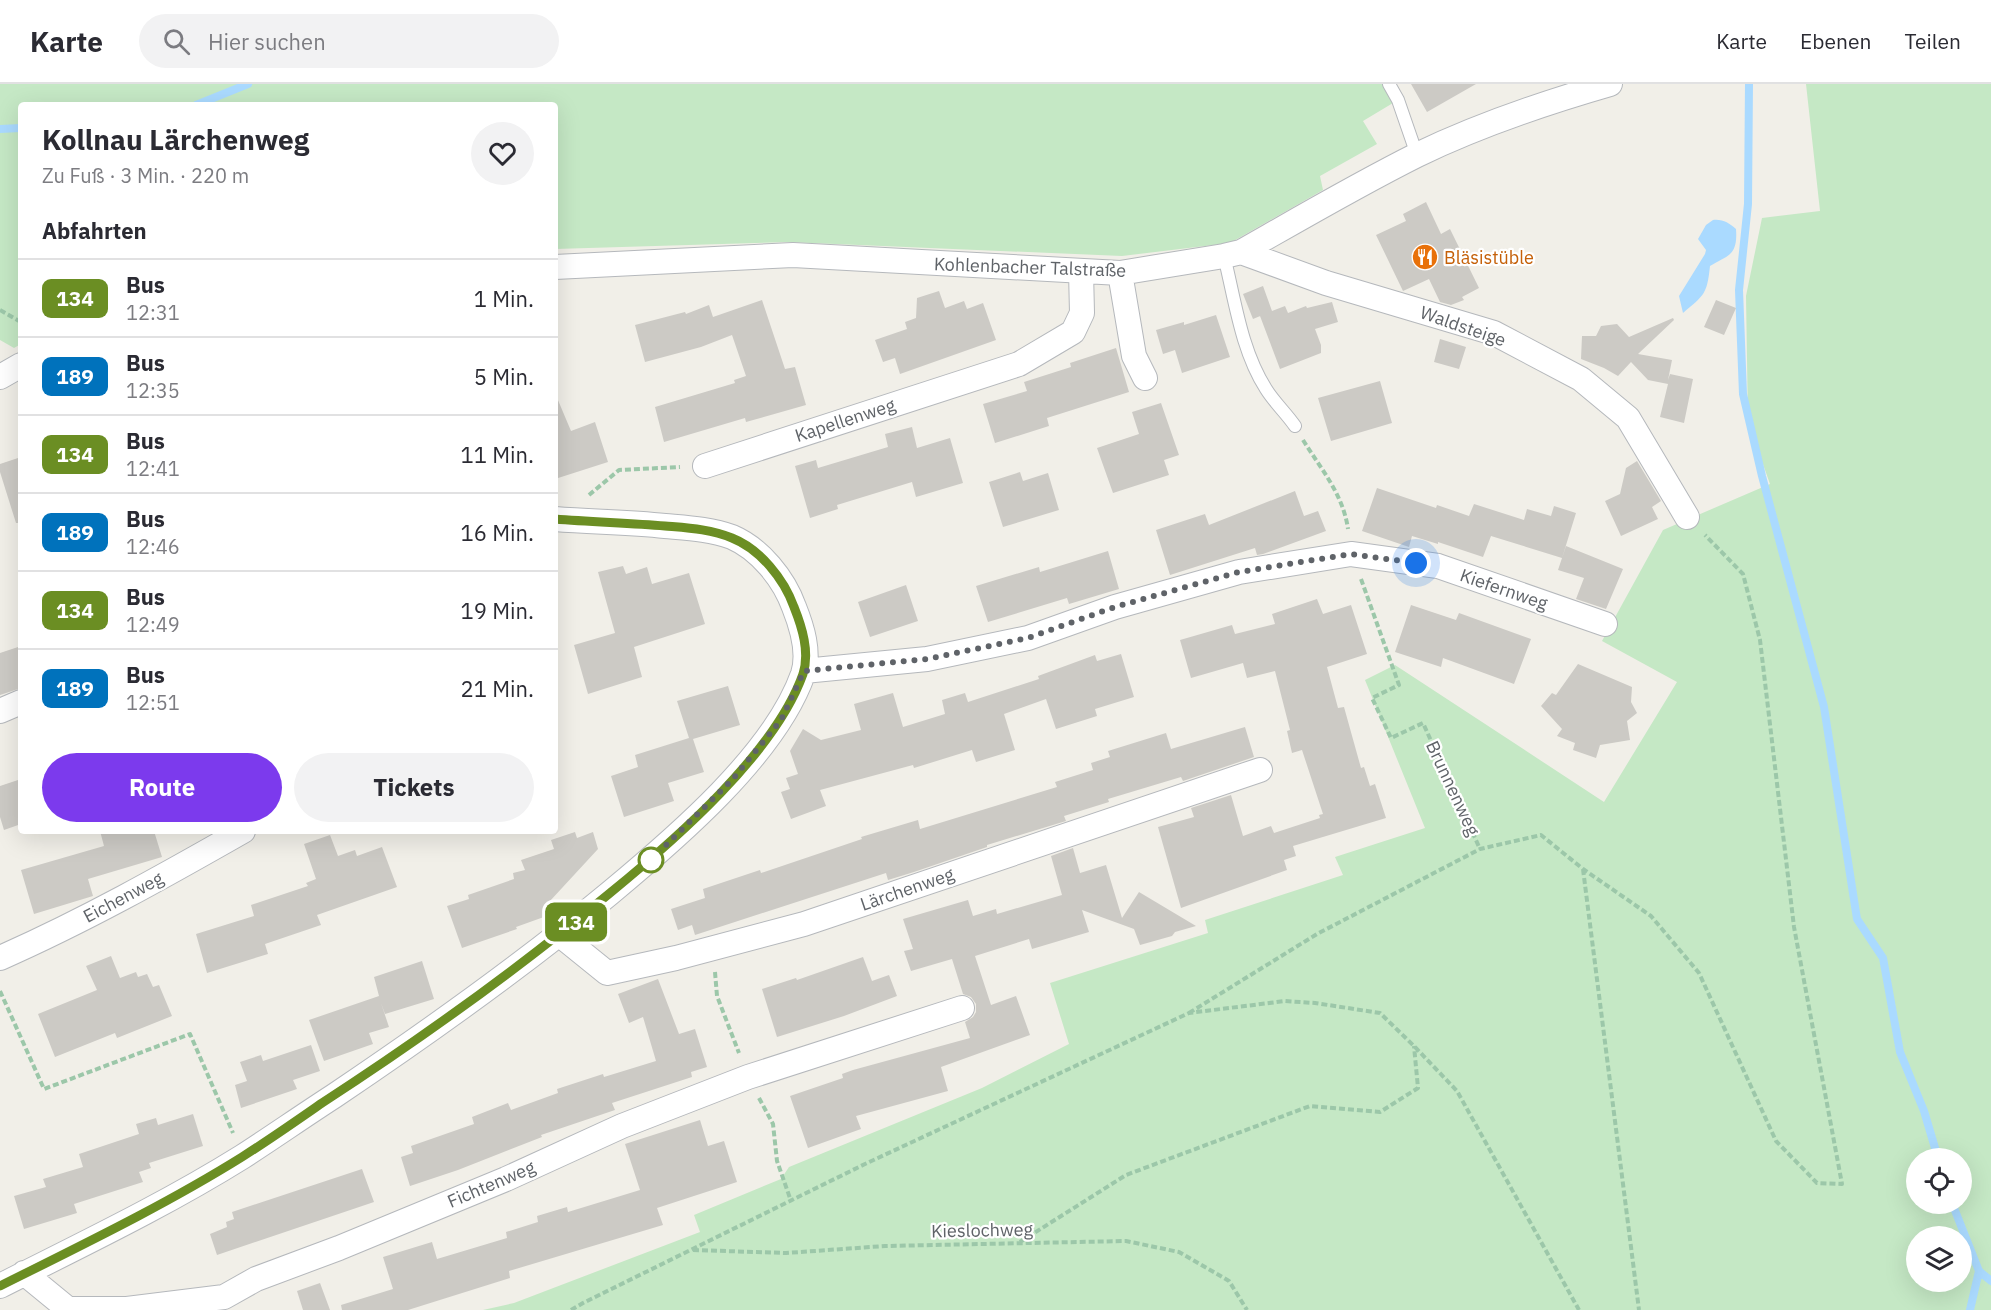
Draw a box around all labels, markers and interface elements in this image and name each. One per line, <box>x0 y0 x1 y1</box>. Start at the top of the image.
search box <box>139 14 559 68</box>
text: Karte <box>30 23 103 60</box>
icon: search <box>160 25 193 58</box>
text: Hier suchen <box>208 27 326 56</box>
text: Karte <box>1716 27 1767 55</box>
text: Ebenen <box>1800 27 1871 55</box>
text: Teilen <box>1904 27 1961 55</box>
text: Kollnau Lärchenweg <box>42 121 309 158</box>
button: heart <box>471 122 534 185</box>
text: Zu Fuß · 3 Min. · 220 m <box>42 162 249 189</box>
text: Abfahrten <box>42 216 147 245</box>
restaurant icon: Bläsistüble <box>1410 242 1440 272</box>
place label: Bläsistüble <box>1444 246 1534 269</box>
street label: Kohlenbacher Talstraße <box>933 252 1127 282</box>
text: Bus <box>126 270 165 299</box>
text: 134 <box>56 284 94 312</box>
text: 1 Min. <box>474 284 534 313</box>
text: 12:31 <box>126 299 180 326</box>
street label: Waldsteige <box>1417 301 1509 351</box>
text: Bus <box>126 348 165 377</box>
text: 189 <box>56 362 94 390</box>
text: 5 Min. <box>474 362 534 391</box>
text: 12:35 <box>126 377 180 404</box>
street label: Kapellenweg <box>792 393 898 447</box>
text: Bus <box>126 426 165 455</box>
text: 134 <box>56 440 94 468</box>
text: 11 Min. <box>461 440 534 469</box>
text: 12:41 <box>126 455 180 482</box>
text: Bus <box>126 504 165 533</box>
text: 189 <box>56 518 94 546</box>
text: 16 Min. <box>461 518 534 547</box>
text: 12:46 <box>126 533 180 560</box>
your location <box>1401 548 1431 578</box>
street label: Kiefernweg <box>1457 563 1551 615</box>
text: Bus <box>126 582 165 611</box>
text: 134 <box>56 596 94 624</box>
text: 19 Min. <box>461 596 534 625</box>
text: 12:49 <box>126 611 180 638</box>
text: Bus <box>126 660 165 689</box>
text: 189 <box>56 674 94 702</box>
text: 21 Min. <box>461 674 534 703</box>
text: 12:51 <box>126 689 180 716</box>
street label: Brunnenweg <box>1421 737 1485 840</box>
button: Route <box>42 753 282 822</box>
button: Tickets <box>294 753 534 822</box>
unlabelled marker <box>638 847 664 873</box>
street label: Lärchenweg <box>857 862 957 916</box>
street label: Eichenweg <box>79 866 167 928</box>
line badge: 134 <box>542 902 610 942</box>
text: 134 <box>557 908 595 936</box>
map controls <box>1906 1148 1972 1292</box>
button: locate <box>1906 1148 1972 1214</box>
street label: Fichtenweg <box>444 1155 539 1213</box>
street label: Kieslochweg <box>931 1218 1034 1242</box>
button: layers <box>1906 1226 1972 1292</box>

